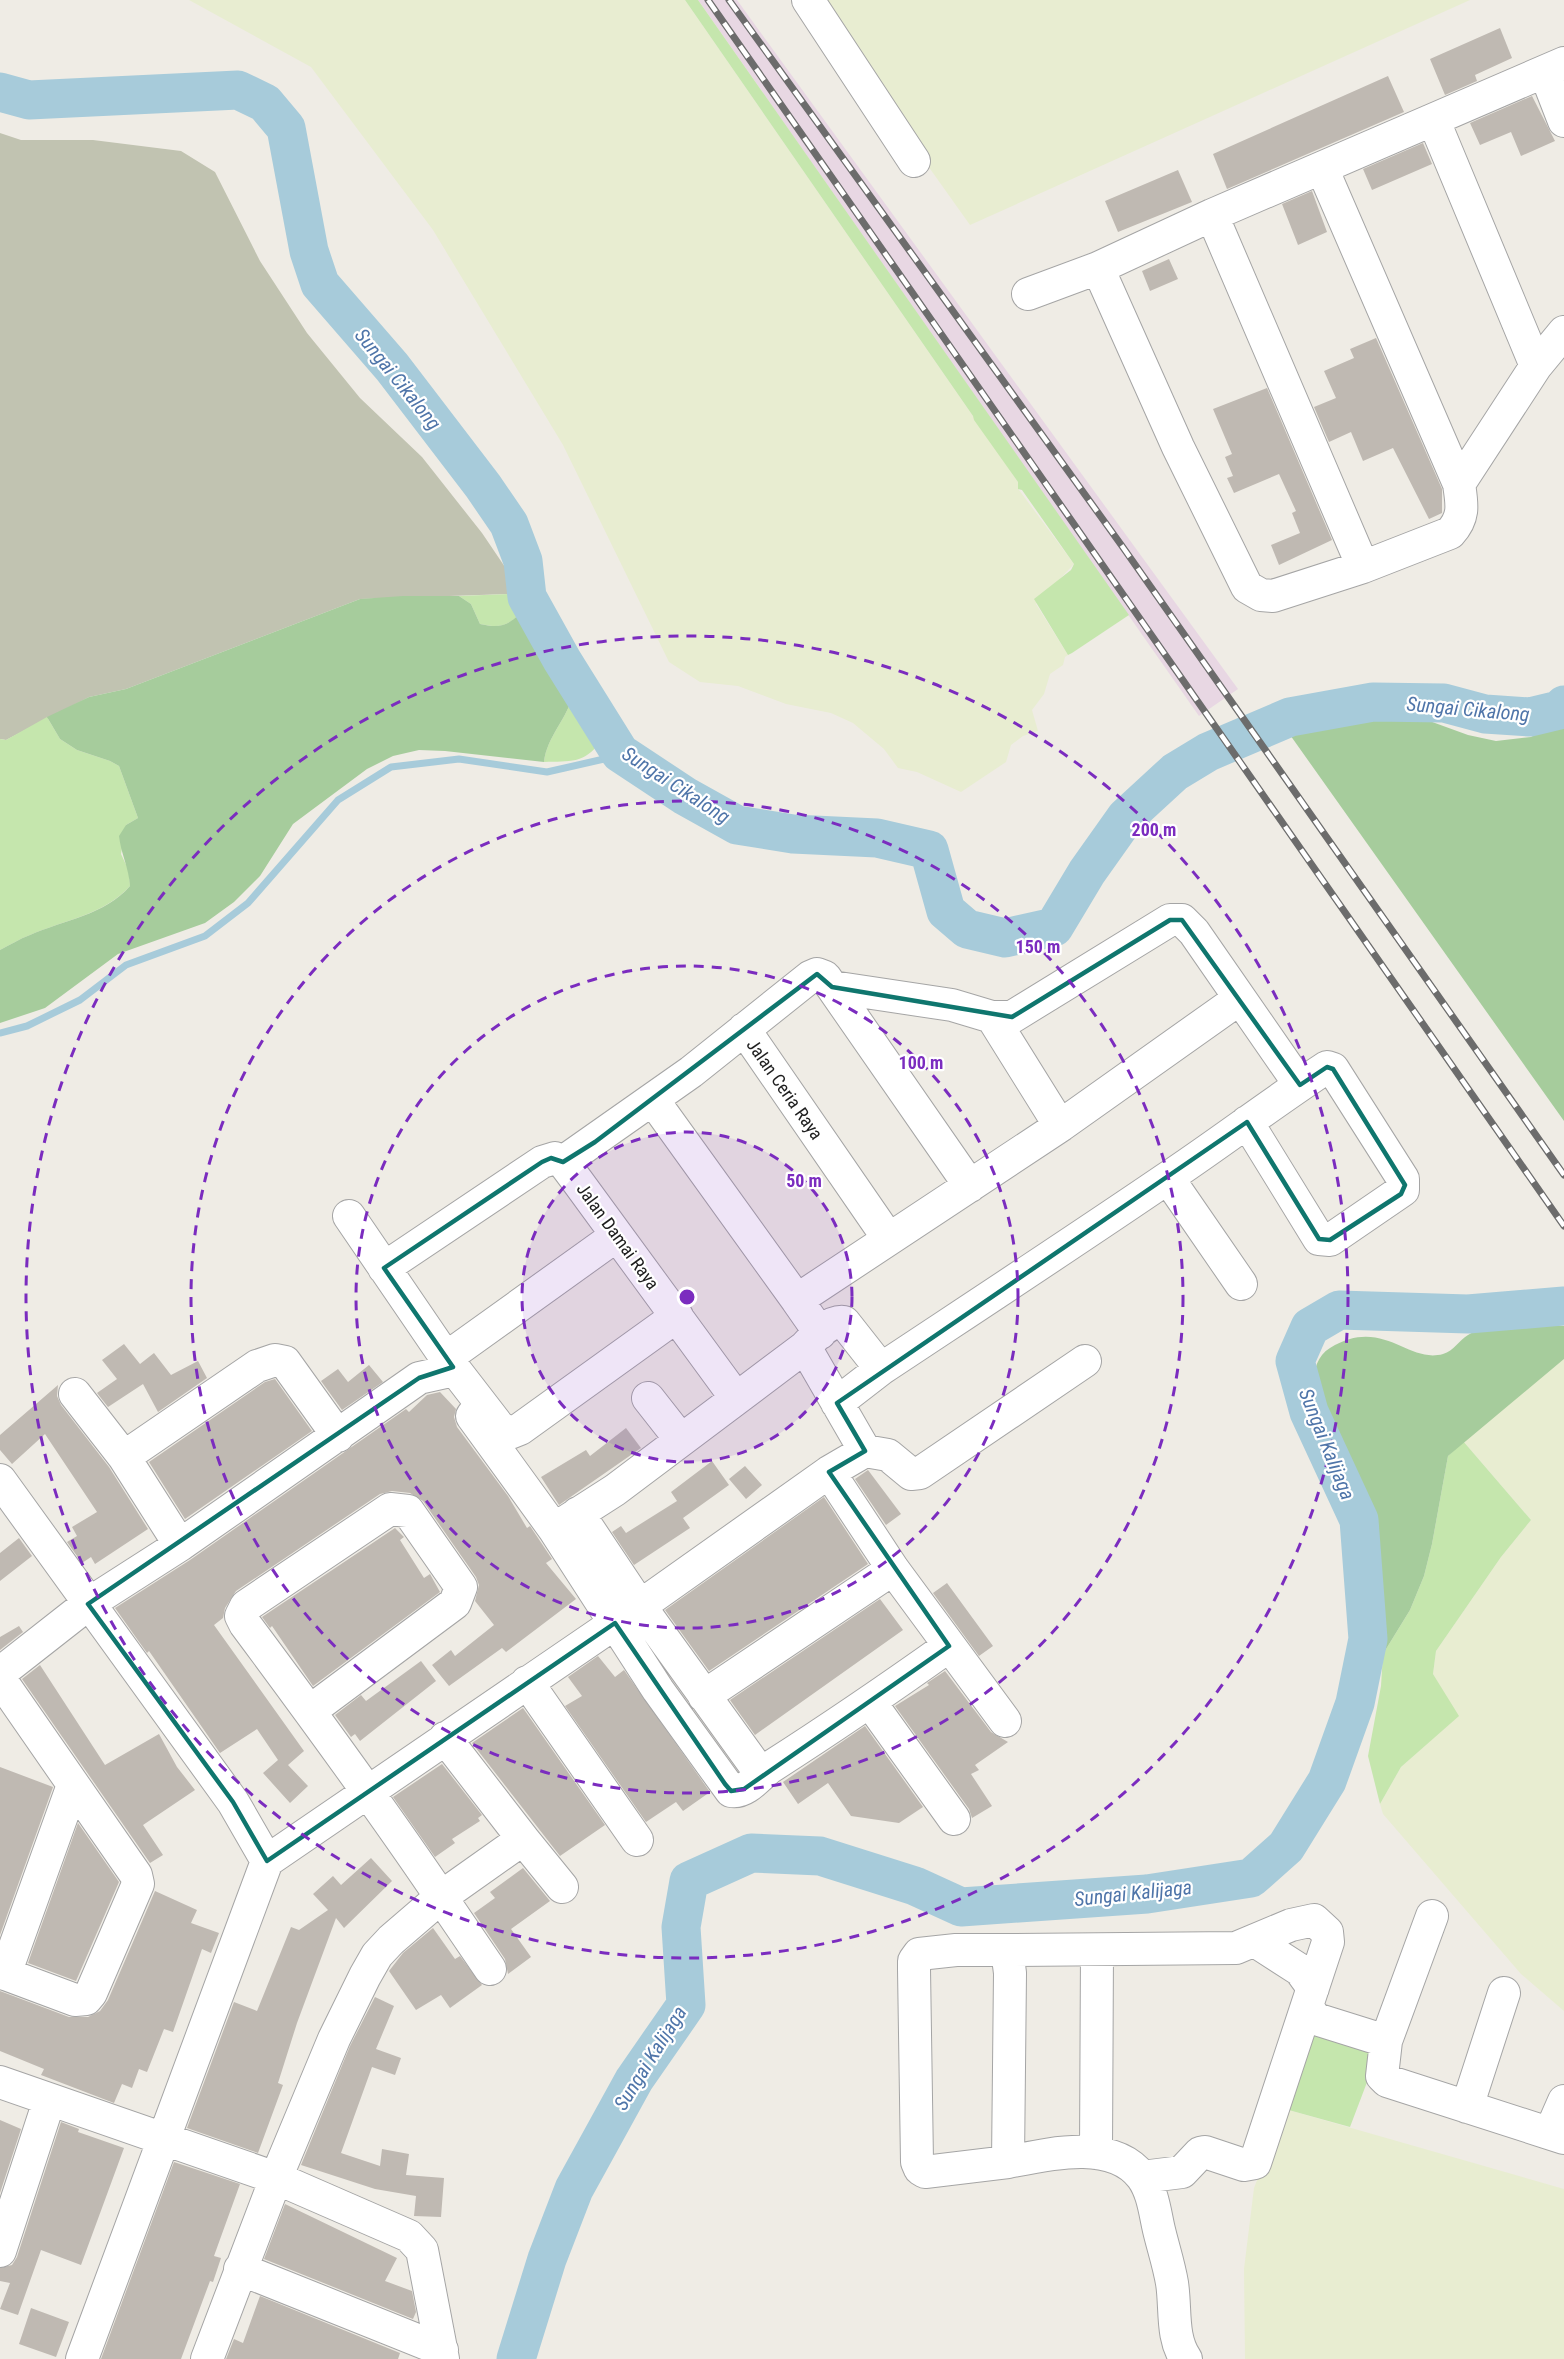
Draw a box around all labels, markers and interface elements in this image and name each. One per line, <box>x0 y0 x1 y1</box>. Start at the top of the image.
water label: Sungai Cikalong <box>350 324 446 435</box>
water label: Sungai Cikalong <box>1406 692 1531 726</box>
water label: Sungai Cikalong <box>618 741 735 829</box>
text: 200 m <box>1132 819 1176 840</box>
text: 150 m <box>1016 936 1060 957</box>
street label: Jalan Ceria Raya <box>743 1035 827 1143</box>
text: 100 m <box>899 1052 943 1073</box>
text: 50 m <box>786 1170 822 1191</box>
street label: Jalan Damai Raya <box>572 1179 664 1293</box>
centre of rings <box>677 1287 697 1307</box>
water label: Sungai Kalijaga <box>1294 1385 1360 1503</box>
water label: Sungai Kalijaga <box>1073 1875 1193 1911</box>
water label: Sungai Kalijaga <box>609 2002 691 2114</box>

